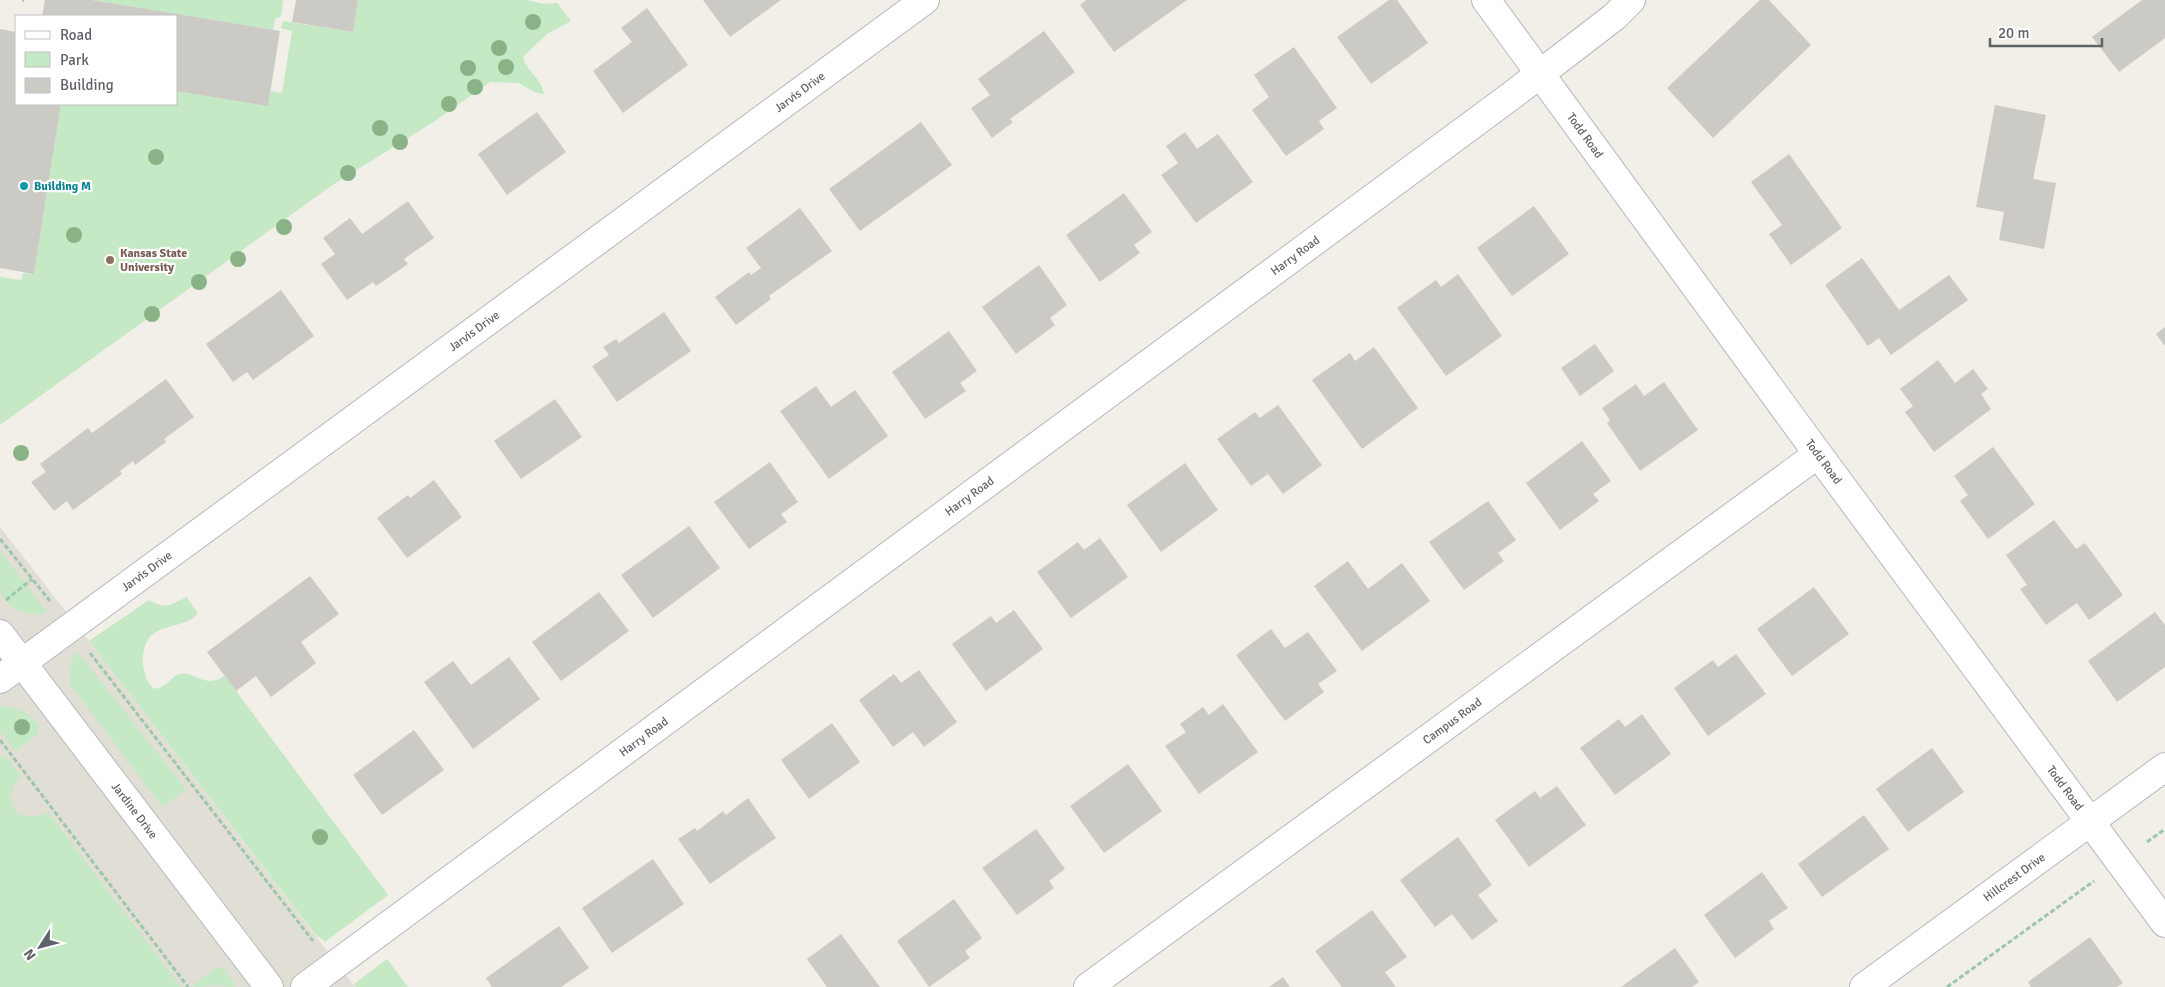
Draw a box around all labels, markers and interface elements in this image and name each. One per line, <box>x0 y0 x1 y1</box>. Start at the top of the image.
legend <box>15 15 178 105</box>
scale bar <box>1990 15 2102 47</box>
text: 20 m <box>1998 24 2029 42</box>
text: Road <box>60 26 92 44</box>
text: Park <box>60 51 89 69</box>
street label: Jarvis Drive <box>771 68 828 116</box>
text: Building <box>60 76 114 94</box>
street label: Todd Road <box>1564 110 1607 161</box>
place label: Building M <box>34 179 91 194</box>
marker: Building M <box>18 180 30 192</box>
street label: Harry Road <box>1268 232 1323 279</box>
place label: Kansas State University <box>120 246 187 275</box>
marker: Kansas State University <box>104 254 116 266</box>
street label: Jarvis Drive <box>446 307 502 355</box>
street label: Todd Road <box>1802 436 1845 487</box>
street label: Harry Road <box>942 473 997 519</box>
street label: Jarvis Drive <box>118 548 175 595</box>
street label: Campus Road <box>1420 695 1485 748</box>
street label: Harry Road <box>616 714 671 760</box>
street label: Todd Road <box>2044 763 2087 814</box>
street label: Jardine Drive <box>108 779 161 842</box>
street label: Hillcrest Drive <box>1980 850 2048 905</box>
north arrow <box>15 922 65 972</box>
text: N <box>20 945 40 963</box>

